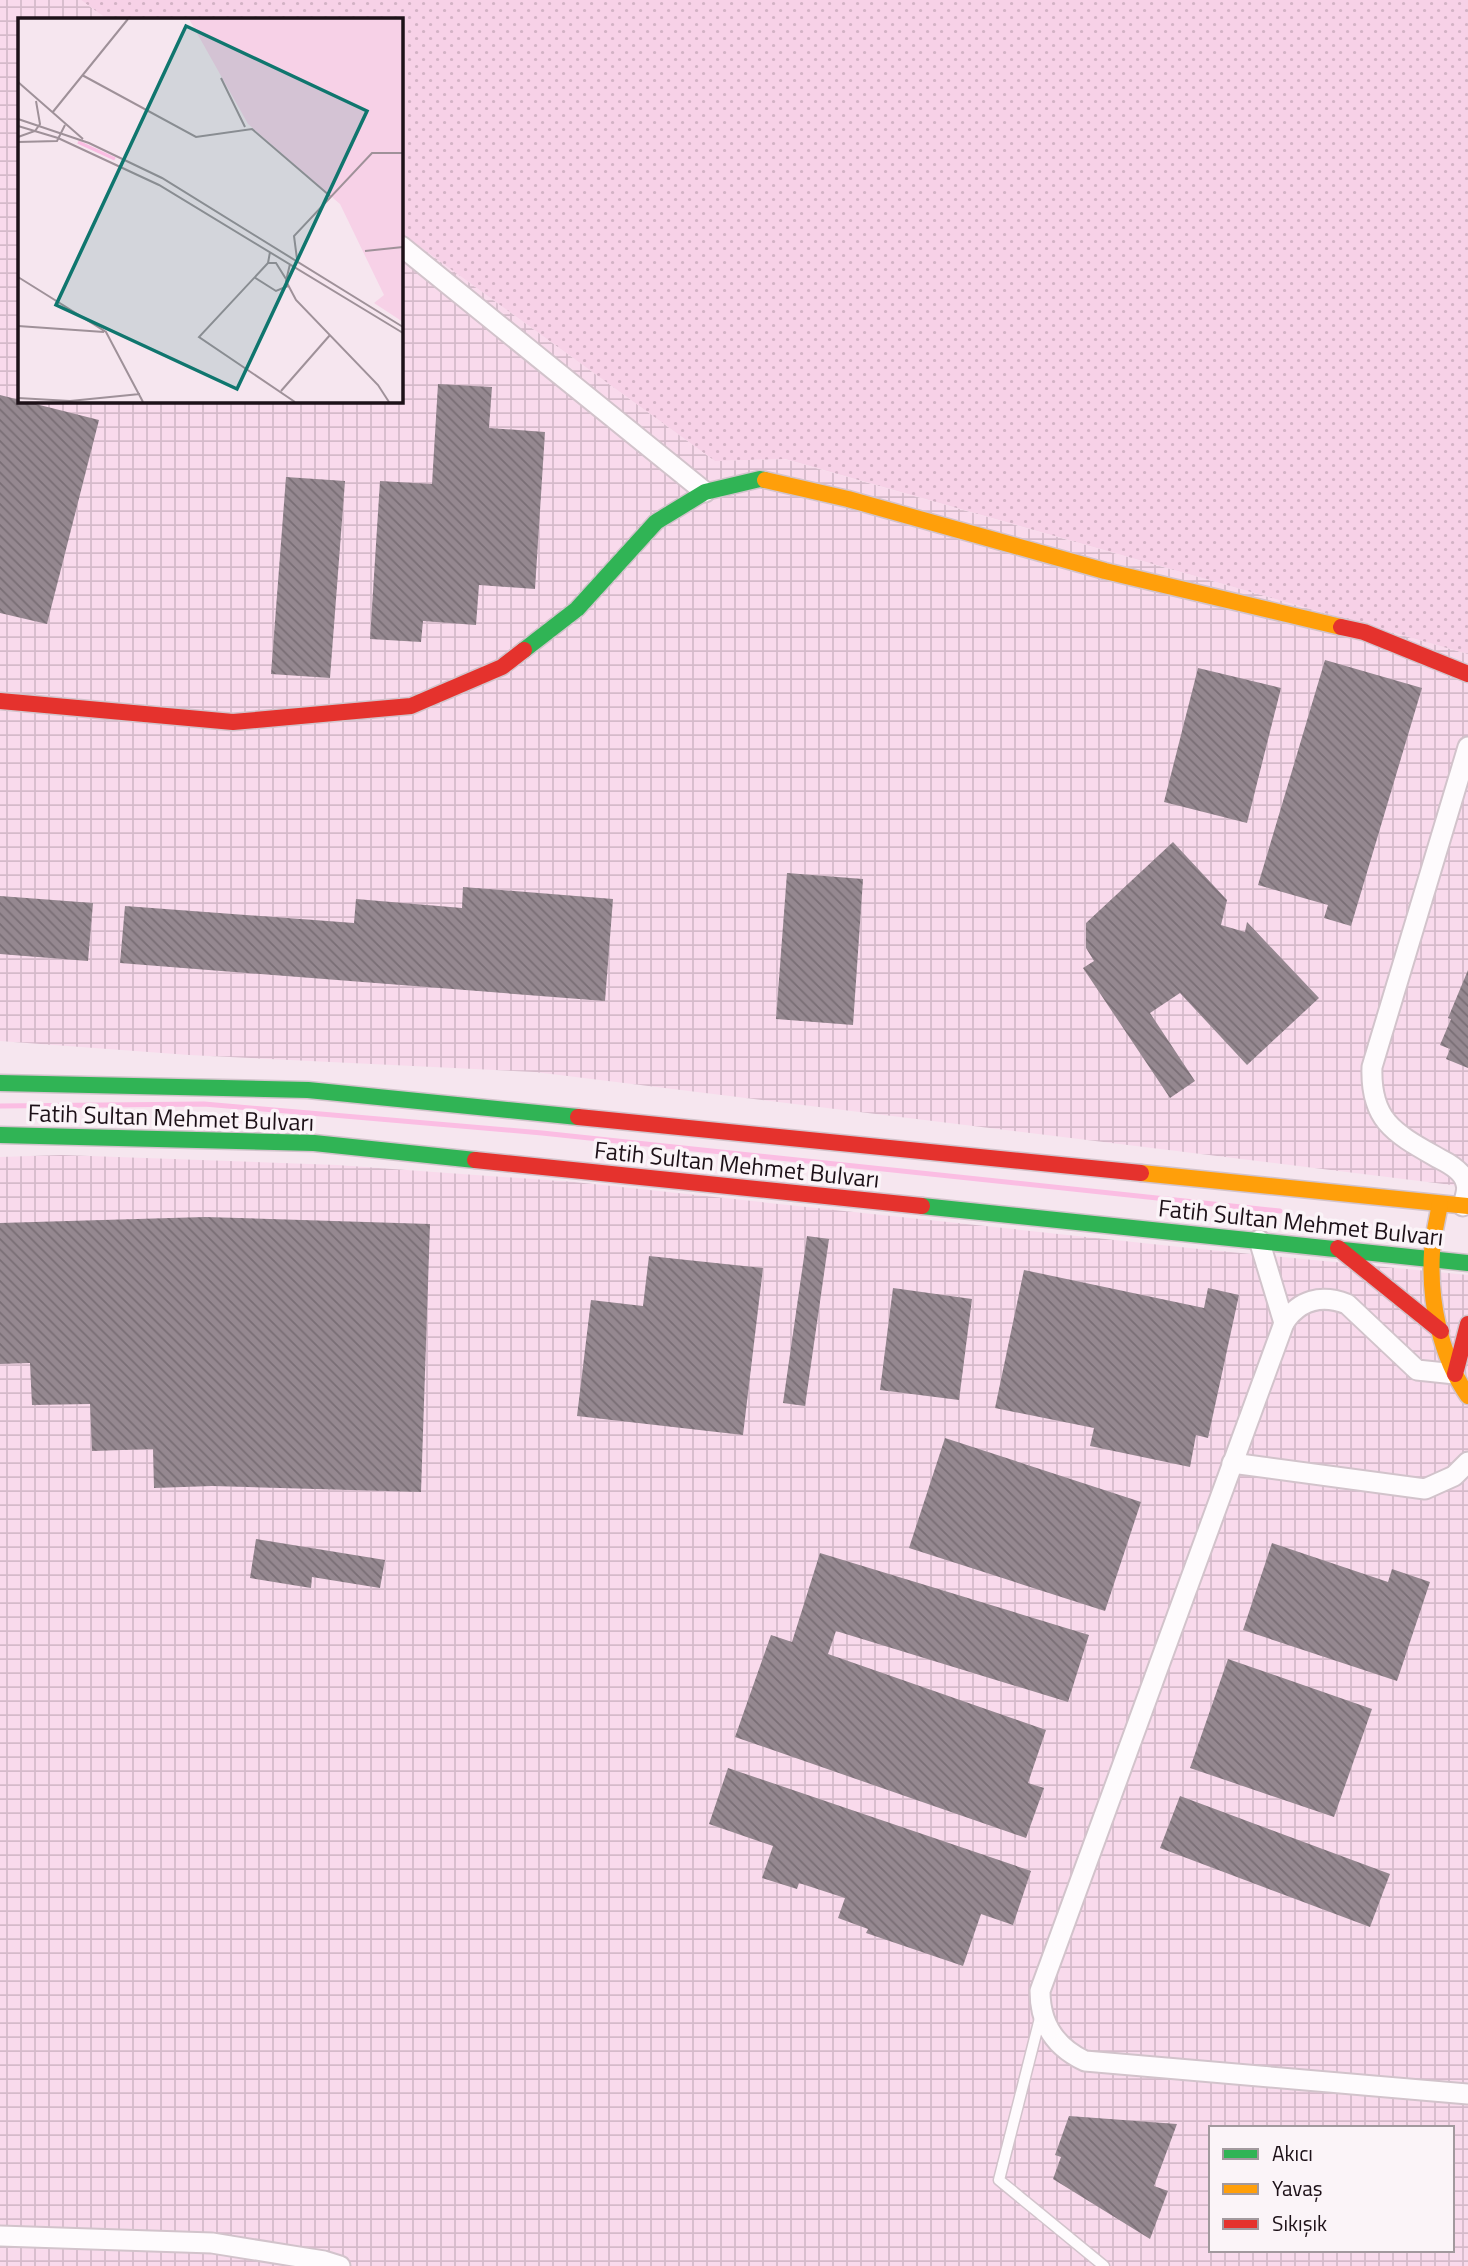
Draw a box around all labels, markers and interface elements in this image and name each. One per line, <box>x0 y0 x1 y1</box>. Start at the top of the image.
inset map <box>18 18 402 402</box>
street label: Fatih Sultan Mehmet Bulvarı <box>27 1094 315 1140</box>
street label: Fatih Sultan Mehmet Bulvarı <box>593 1131 881 1197</box>
street label: Fatih Sultan Mehmet Bulvarı <box>1157 1189 1445 1255</box>
legend <box>1209 2126 1454 2252</box>
text: Akıcı <box>1272 2137 1313 2169</box>
text: Yavaş <box>1272 2172 1323 2204</box>
text: Sıkışık <box>1272 2207 1327 2239</box>

